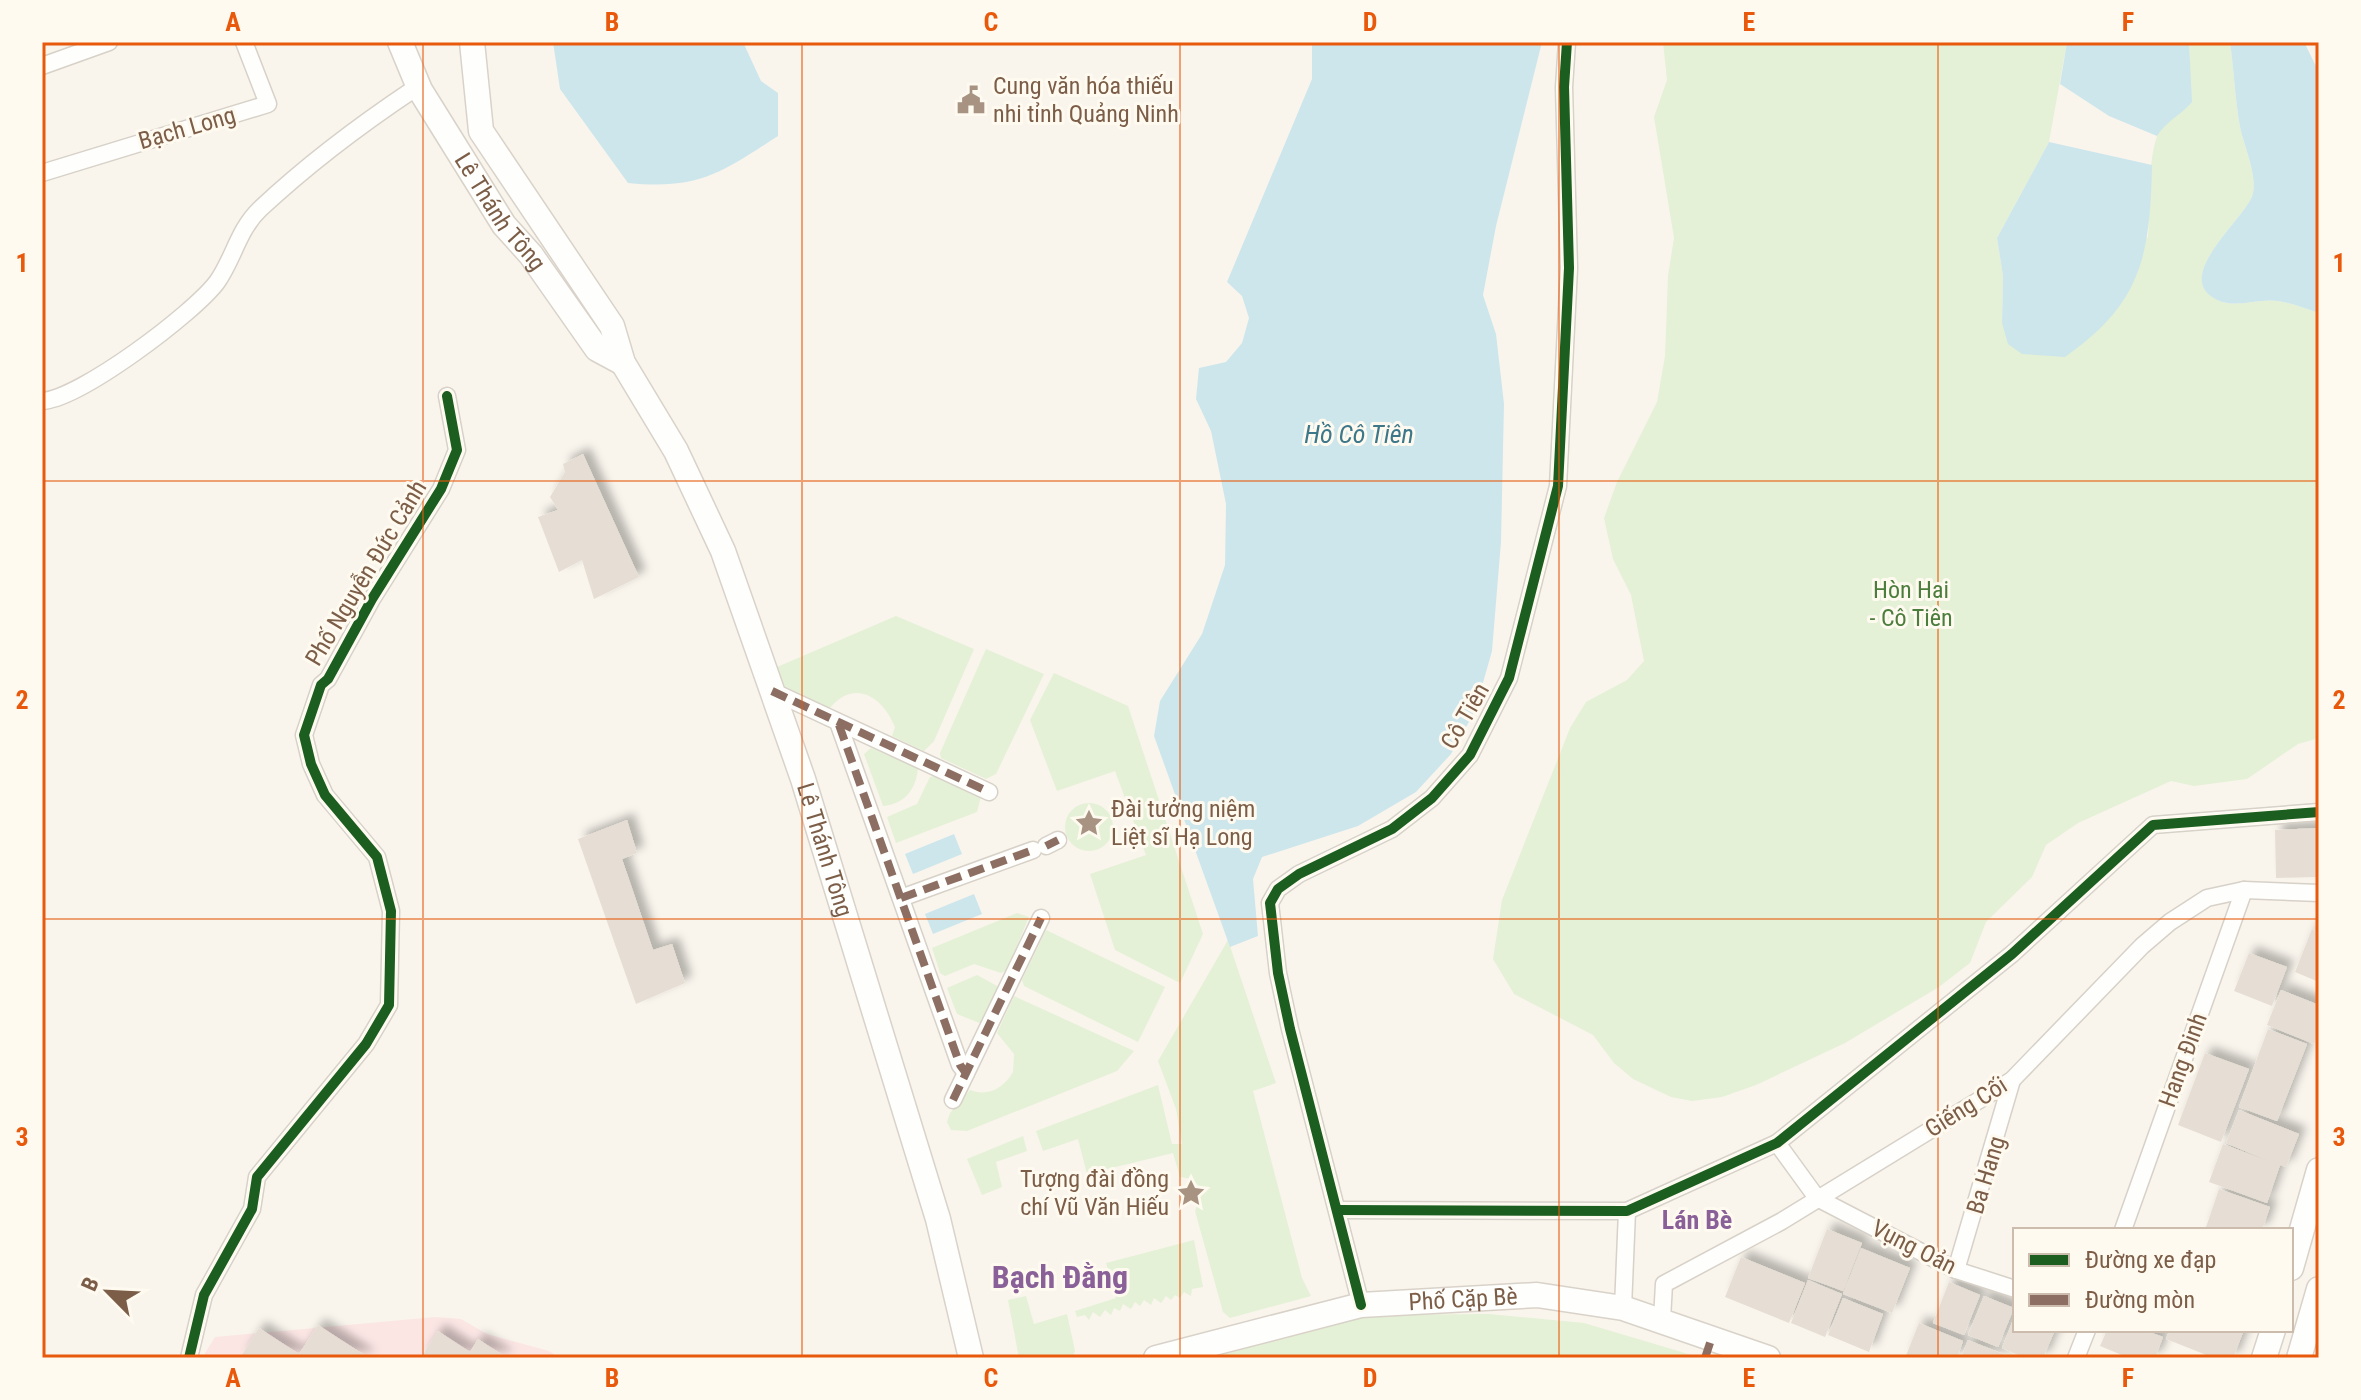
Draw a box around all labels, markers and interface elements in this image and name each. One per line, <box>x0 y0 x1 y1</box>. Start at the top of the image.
text: A <box>225 7 241 37</box>
text: B <box>605 7 619 37</box>
text: C <box>984 7 999 37</box>
text: D <box>1363 7 1377 37</box>
text: E <box>1743 7 1756 37</box>
text: F <box>2122 7 2134 37</box>
place label: Cung văn hóa thiếu nhi tỉnh Quảng Ninh <box>993 72 1179 128</box>
public building icon: Cung văn hóa thiếu nhi tỉnh Quảng Ninh <box>956 85 986 115</box>
street label: Bạch Long <box>135 101 239 155</box>
street label: Lê Thánh Tông <box>449 148 552 276</box>
text: 1 <box>15 248 29 278</box>
text: 1 <box>2332 248 2346 278</box>
water label: Hồ Cô Tiên <box>1304 419 1414 449</box>
street label: Phố Nguyễn Đức Cảnh <box>300 475 432 671</box>
park label: Hòn Hai - Cô Tiên <box>1869 576 1953 632</box>
street label: Cô Tiên <box>1435 678 1495 754</box>
text: 2 <box>15 685 29 715</box>
text: 2 <box>2332 685 2346 715</box>
street label: Lê Thánh Tông <box>791 780 858 920</box>
place label: Đài tưởng niệm Liệt sĩ Hạ Long <box>1111 795 1255 851</box>
place icon: Đài tưởng niệm Liệt sĩ Hạ Long <box>1074 808 1104 838</box>
street label: Hang Đinh <box>2153 1009 2213 1111</box>
street label: Giếng Cối <box>1920 1071 2012 1143</box>
text: 3 <box>15 1122 29 1152</box>
text: 3 <box>2332 1122 2346 1152</box>
street label: Ba Hang <box>1961 1133 2011 1217</box>
place label: Tượng đài đồng chí Vũ Văn Hiếu <box>1020 1165 1169 1221</box>
place icon: Tượng đài đồng chí Vũ Văn Hiếu <box>1176 1178 1206 1208</box>
district label: Lán Bè <box>1662 1205 1732 1235</box>
street label: Vụng Oản <box>1867 1214 1961 1280</box>
legend <box>2013 1228 2293 1332</box>
text: Đường xe đạp <box>2085 1246 2216 1274</box>
north arrow <box>68 1252 148 1332</box>
district label: Bạch Đằng <box>992 1258 1128 1296</box>
text: B <box>76 1273 104 1295</box>
street label: Phố Cặp Bè <box>1408 1282 1518 1316</box>
text: Đường mòn <box>2085 1286 2195 1314</box>
text: A <box>225 1363 241 1393</box>
text: B <box>605 1363 619 1393</box>
text: C <box>984 1363 999 1393</box>
text: D <box>1363 1363 1377 1393</box>
text: E <box>1743 1363 1756 1393</box>
text: F <box>2122 1363 2134 1393</box>

